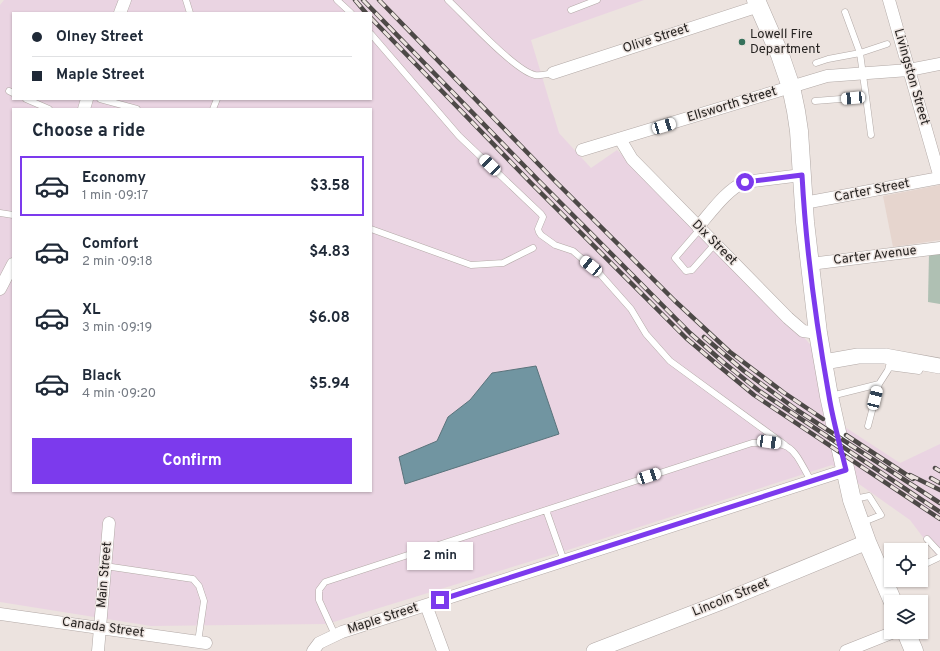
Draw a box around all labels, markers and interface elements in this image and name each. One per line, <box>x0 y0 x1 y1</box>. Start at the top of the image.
street label: Olive Street <box>621 21 691 57</box>
place label: Lowell Fire Department <box>750 27 820 58</box>
street label: Livingston Street <box>890 27 932 127</box>
text: Olney Street <box>56 28 143 47</box>
marker: Lowell Fire Department <box>737 37 747 47</box>
text: Maple Street <box>56 66 145 85</box>
street label: Ellsworth Street <box>685 84 779 126</box>
car <box>841 91 865 105</box>
car <box>651 117 677 135</box>
text: Choose a ride <box>32 120 145 143</box>
car <box>477 152 503 178</box>
icon: car <box>34 168 70 204</box>
text: Economy <box>82 169 146 188</box>
route start <box>736 173 754 191</box>
street label: Carter Street <box>833 176 911 206</box>
text: $3.58 <box>310 177 350 196</box>
text: 1 min · 09:17 <box>82 188 148 204</box>
street label: Dix Street <box>688 217 740 269</box>
icon: car <box>34 234 70 270</box>
text: Comfort <box>82 235 139 254</box>
text: $4.83 <box>309 243 350 262</box>
street label: Carter Avenue <box>833 243 917 269</box>
text: 2 min · 09:18 <box>82 254 153 270</box>
car <box>578 254 604 278</box>
icon: car <box>34 300 70 336</box>
text: XL <box>82 301 100 320</box>
text: $6.08 <box>309 309 350 328</box>
text: 3 min · 09:19 <box>82 320 152 336</box>
icon: car <box>34 366 70 402</box>
text: Black <box>82 367 122 386</box>
text: $5.94 <box>309 375 350 394</box>
car <box>866 385 884 411</box>
text: 4 min · 09:20 <box>82 386 156 402</box>
car <box>756 434 782 450</box>
button: Confirm <box>32 438 352 484</box>
car <box>636 467 662 485</box>
street label: Main Street <box>94 541 116 609</box>
callout: 2 min <box>407 542 473 570</box>
map controls <box>884 543 928 639</box>
button: locate <box>884 543 928 587</box>
text: 2 min <box>423 548 457 564</box>
street label: Lincoln Street <box>690 575 772 621</box>
route end <box>431 591 449 609</box>
button: layers <box>884 595 928 639</box>
street label: Maple Street <box>345 600 421 638</box>
street label: Canada Street <box>61 614 145 642</box>

